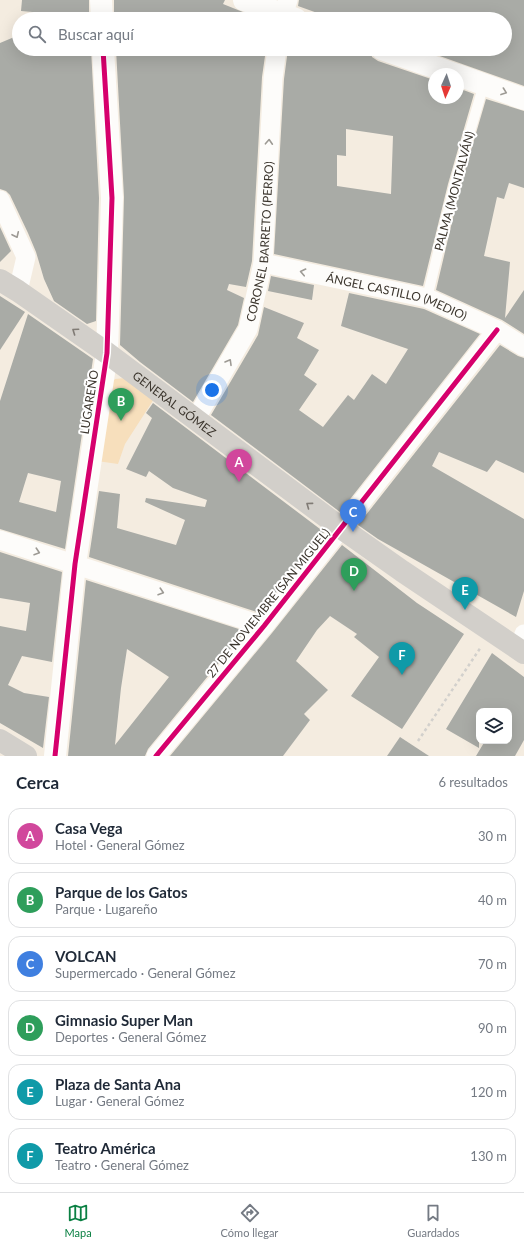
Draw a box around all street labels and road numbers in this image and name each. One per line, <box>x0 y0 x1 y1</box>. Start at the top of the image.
street label: PALMA (MONTALVÁN) <box>431 129 477 253</box>
street label: CORONEL BARRETO (PERRO) <box>242 161 276 323</box>
street label: ÁNGEL CASTILLO (MEDIO) <box>325 269 470 323</box>
street label: LUGAREÑO <box>77 368 102 435</box>
street label: GENERAL GÓMEZ <box>130 368 219 440</box>
street label: 27 DE NOVIEMBRE (SAN MIGUEL) <box>203 525 333 681</box>

